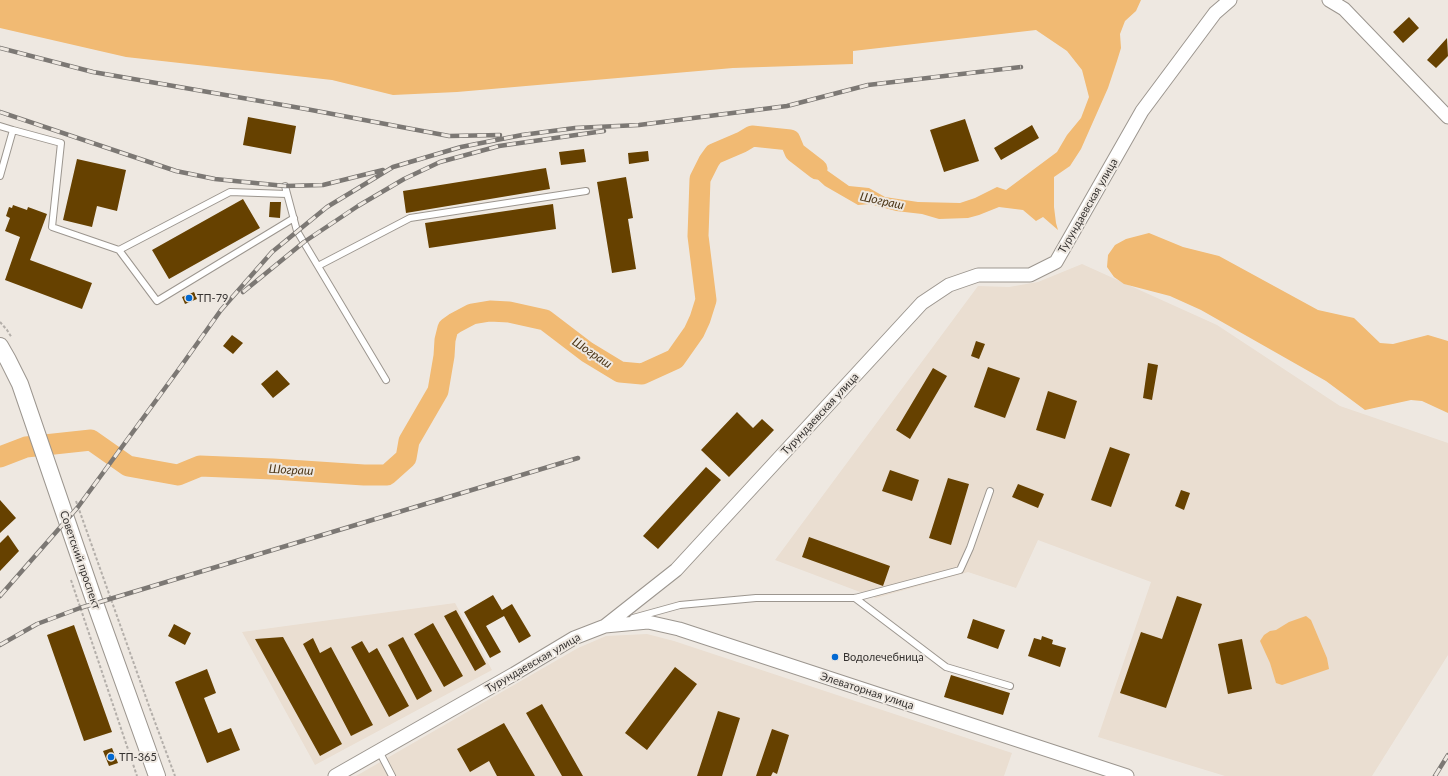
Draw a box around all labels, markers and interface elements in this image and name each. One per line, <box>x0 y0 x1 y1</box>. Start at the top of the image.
street label: Турундаевская улица <box>1055 156 1121 256</box>
water label: Шограш <box>859 189 905 213</box>
place label: ТП-79 <box>197 291 228 305</box>
marker: ТП-79 <box>184 293 194 303</box>
water label: Шограш <box>569 335 615 371</box>
street label: Турундаевская улица <box>779 370 861 458</box>
water label: Шограш <box>268 462 314 478</box>
street label: Советский проспект <box>57 509 103 611</box>
street label: Турундаевская улица <box>483 630 583 696</box>
place label: Водолечебница <box>843 650 924 664</box>
marker: Водолечебница <box>830 652 840 662</box>
street label: Элеваторная улица <box>819 670 915 712</box>
place label: ТП-365 <box>119 750 157 764</box>
marker: ТП-365 <box>106 752 116 762</box>

